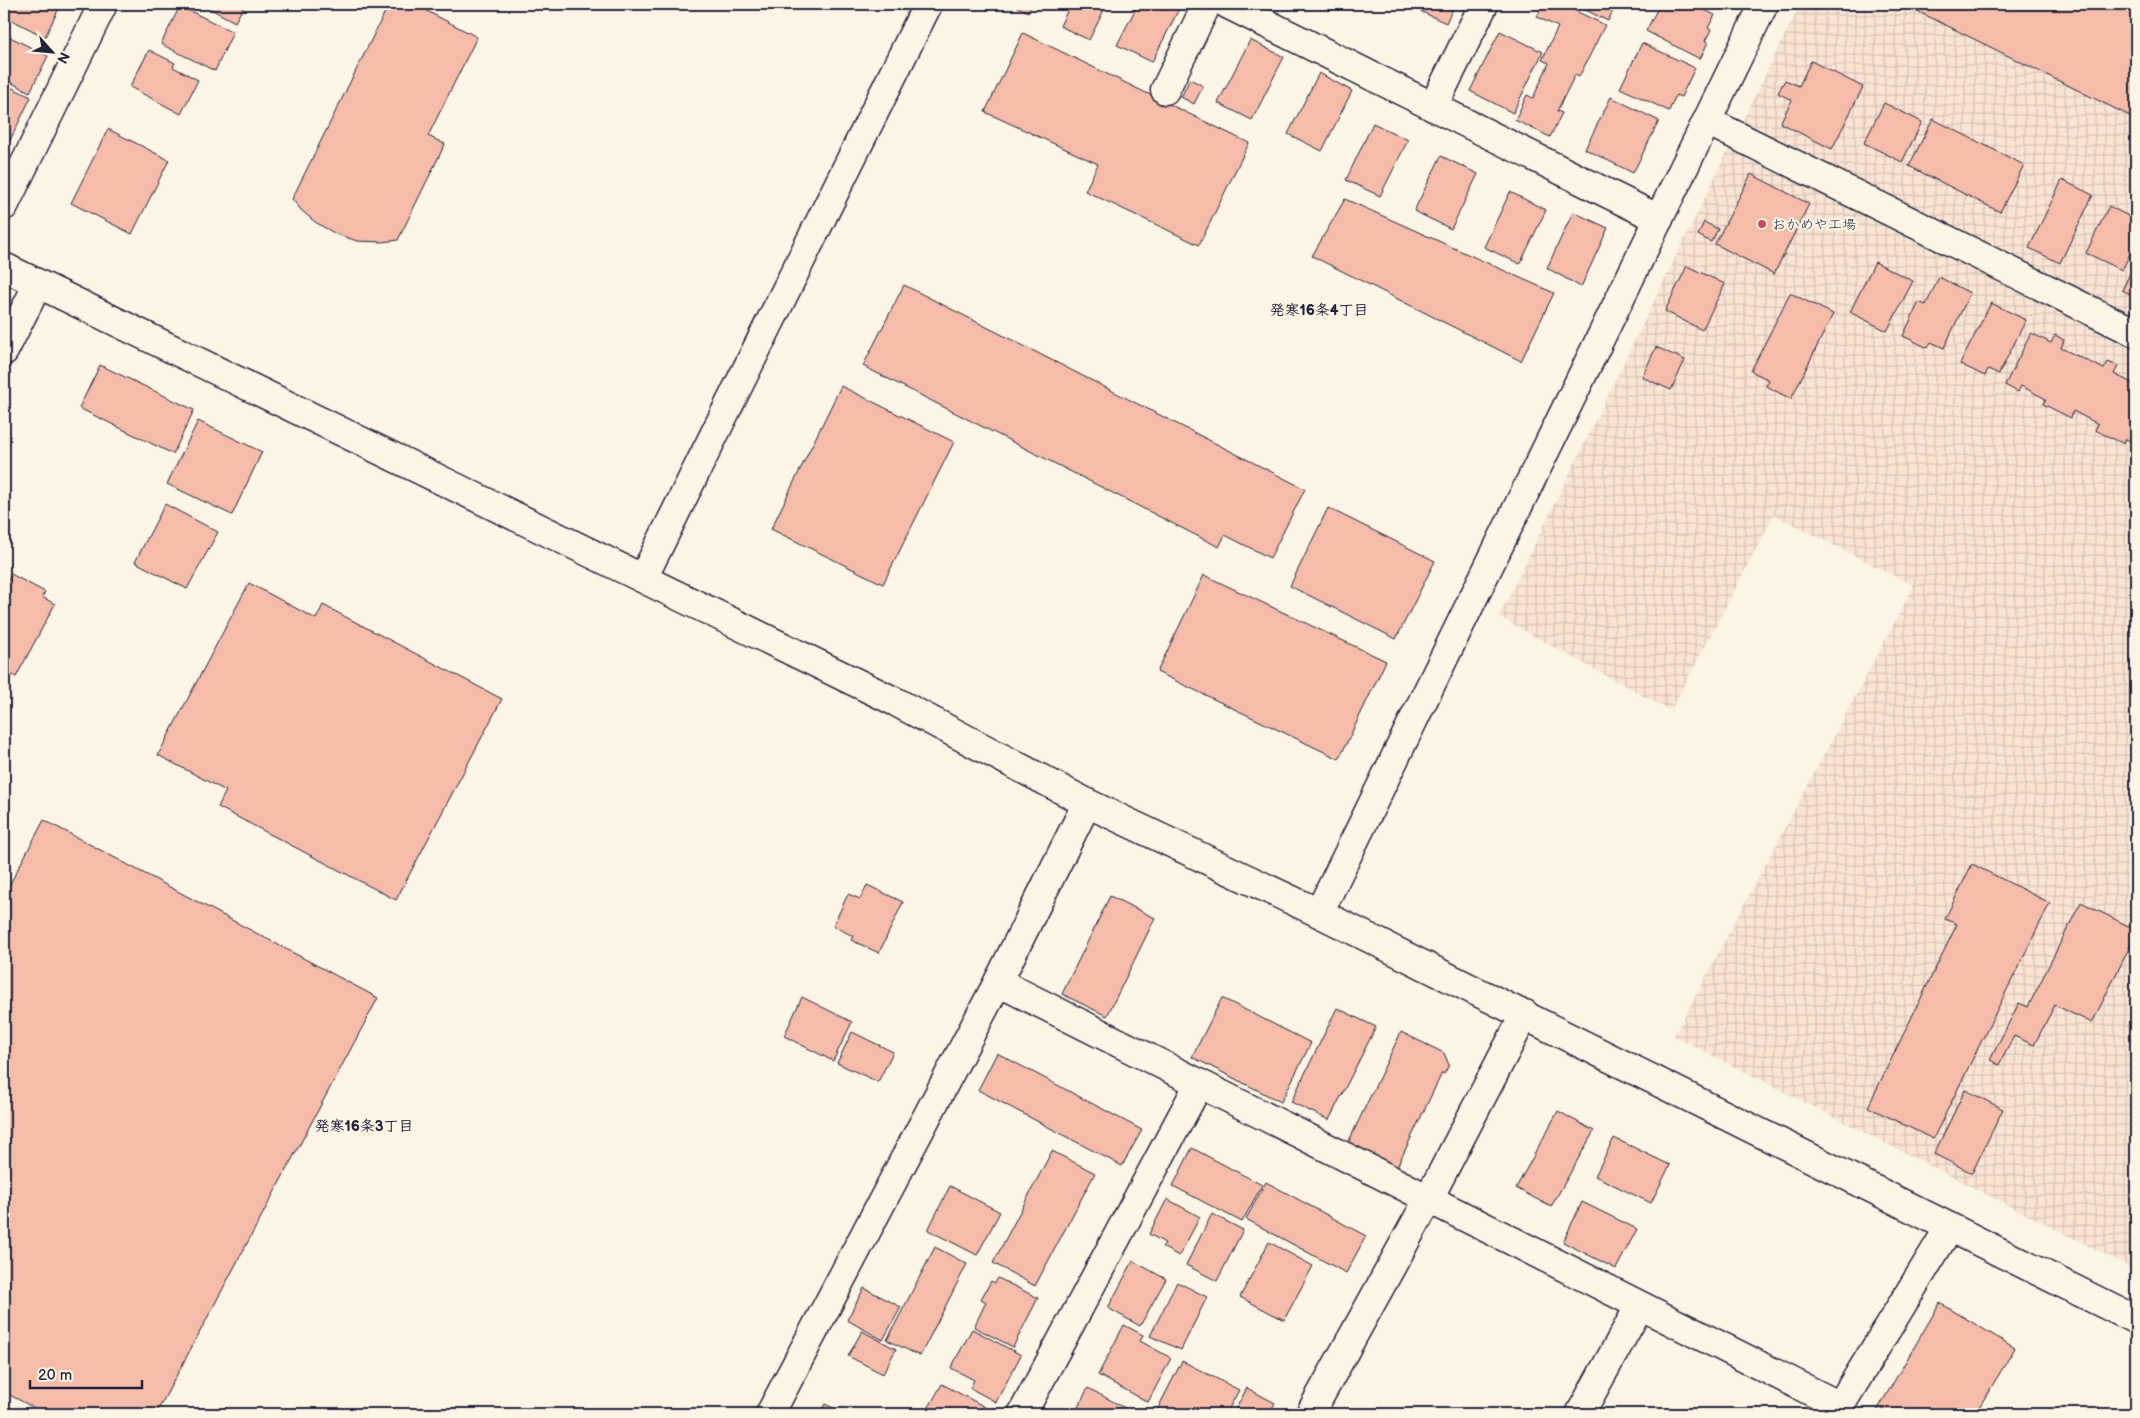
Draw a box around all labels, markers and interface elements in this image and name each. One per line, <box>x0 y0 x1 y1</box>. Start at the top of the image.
north arrow <box>28 28 78 78</box>
text: N <box>53 49 73 66</box>
place label: おかめや工場 <box>1772 216 1856 233</box>
marker: おかめや工場 <box>1756 218 1768 230</box>
district label: 発寒16条4丁目 <box>1269 301 1369 320</box>
district label: 発寒16条3丁目 <box>314 1117 414 1136</box>
scale bar <box>30 1358 142 1390</box>
text: 20 m <box>38 1366 72 1385</box>

